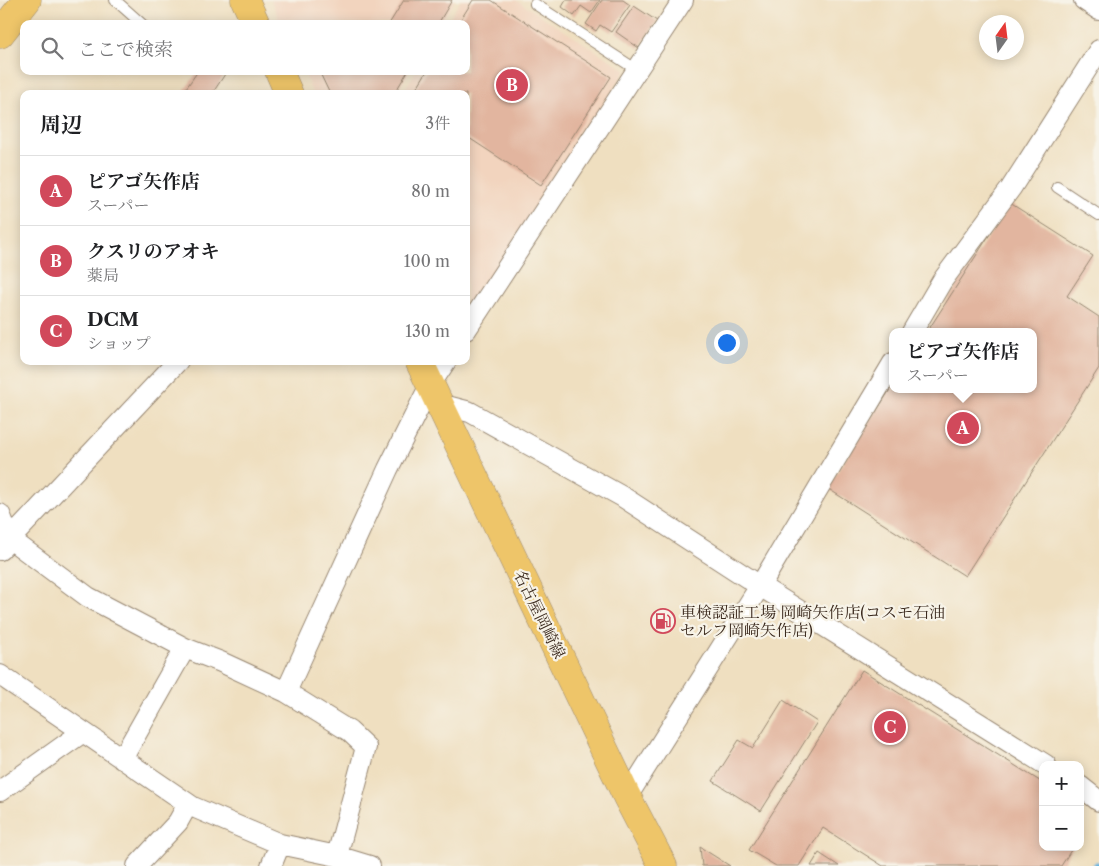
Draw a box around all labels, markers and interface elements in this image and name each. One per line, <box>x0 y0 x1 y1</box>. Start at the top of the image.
north arrow <box>979 15 1024 60</box>
search box <box>20 20 470 75</box>
icon: search <box>38 34 66 62</box>
text: ここで検索 <box>78 38 173 61</box>
pin: B <box>496 66 528 104</box>
text: 周辺 <box>40 112 82 137</box>
text: 3件 <box>425 113 450 133</box>
text: ピアゴ矢作店 <box>87 170 200 193</box>
text: A <box>50 181 62 201</box>
text: 80 m <box>411 181 450 201</box>
text: スーパー <box>87 195 149 215</box>
text: クスリのアオキ <box>87 240 220 263</box>
text: B <box>50 251 62 271</box>
text: 100 m <box>404 251 450 271</box>
text: 薬局 <box>87 265 119 285</box>
text: DCM <box>87 308 139 331</box>
text: C <box>50 321 62 341</box>
text: 130 m <box>405 321 450 341</box>
popup <box>889 328 1037 393</box>
your location <box>714 330 740 356</box>
text: ショップ <box>87 333 151 353</box>
text: ピアゴ矢作店 <box>906 340 1020 363</box>
text: スーパー <box>906 365 969 385</box>
pin: A <box>947 409 979 447</box>
street label: 名古屋岡崎線 <box>510 566 570 662</box>
place label: 車検認証工場 岡崎矢作店(コスモ石油 セルフ岡崎矢作店) <box>680 602 945 640</box>
fuel station icon: 車検認証工場 岡崎矢作店(コスモ石油 セルフ岡崎矢作店) <box>650 608 676 634</box>
pin: C <box>874 708 906 746</box>
map controls <box>1039 761 1084 851</box>
button: + <box>1039 761 1084 806</box>
button: − <box>1039 806 1084 851</box>

